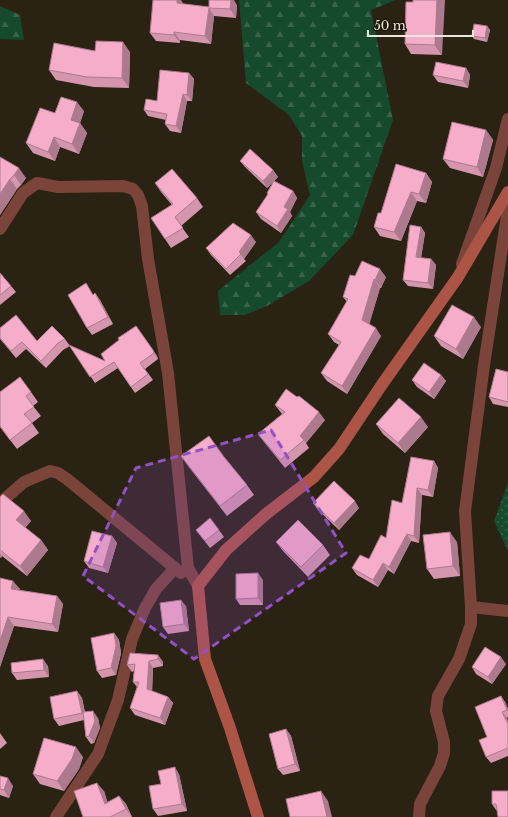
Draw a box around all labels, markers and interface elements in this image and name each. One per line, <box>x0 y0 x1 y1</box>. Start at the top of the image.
scale bar <box>368 12 473 38</box>
text: 50 m <box>374 18 406 33</box>

